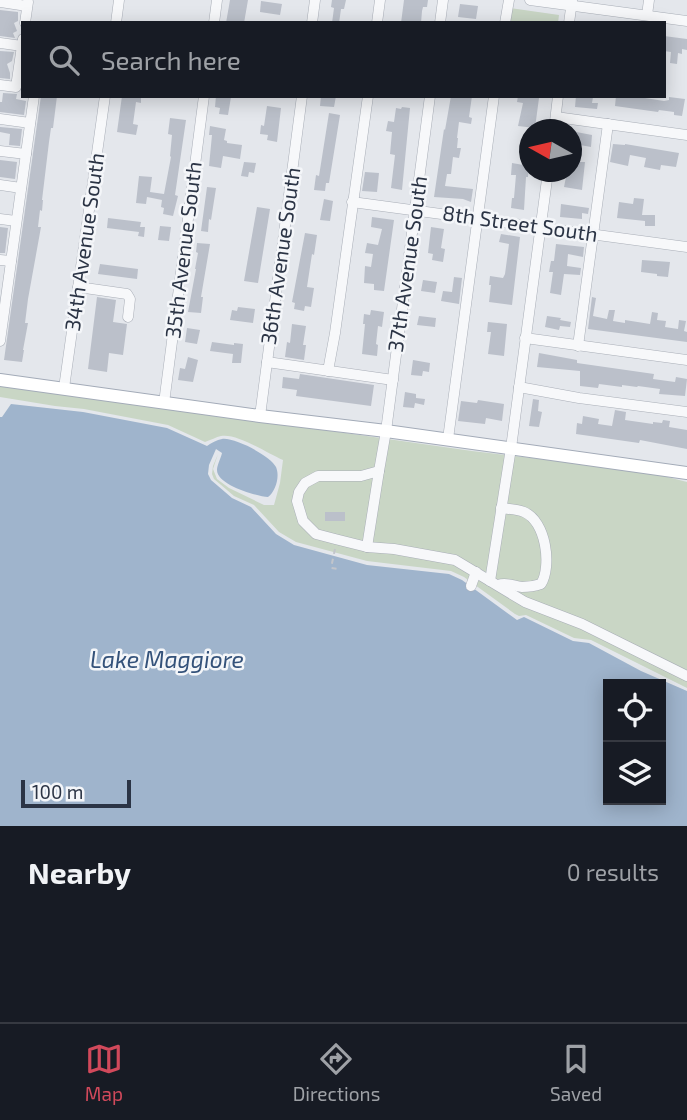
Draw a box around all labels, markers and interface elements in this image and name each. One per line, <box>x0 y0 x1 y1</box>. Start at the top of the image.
search box <box>21 21 666 98</box>
icon: search <box>45 41 83 79</box>
text: Search here <box>101 44 241 75</box>
north arrow <box>519 119 582 182</box>
street label: 34th Avenue South <box>59 151 108 333</box>
street label: 35th Avenue South <box>159 160 206 340</box>
street label: 36th Avenue South <box>255 165 304 346</box>
street label: 37th Avenue South <box>382 174 431 354</box>
street label: 8th Street South <box>441 199 599 246</box>
water label: Lake Maggiore <box>90 645 244 673</box>
map controls <box>603 679 666 805</box>
button: locate <box>603 679 666 742</box>
button: layers <box>603 742 666 805</box>
scale bar <box>21 777 131 809</box>
text: 100 m <box>32 780 83 803</box>
text: Nearby <box>28 854 131 890</box>
text: 0 results <box>567 858 659 886</box>
tab: Map <box>85 1040 123 1105</box>
tab: Directions <box>293 1040 380 1105</box>
tab: Saved <box>550 1040 602 1105</box>

